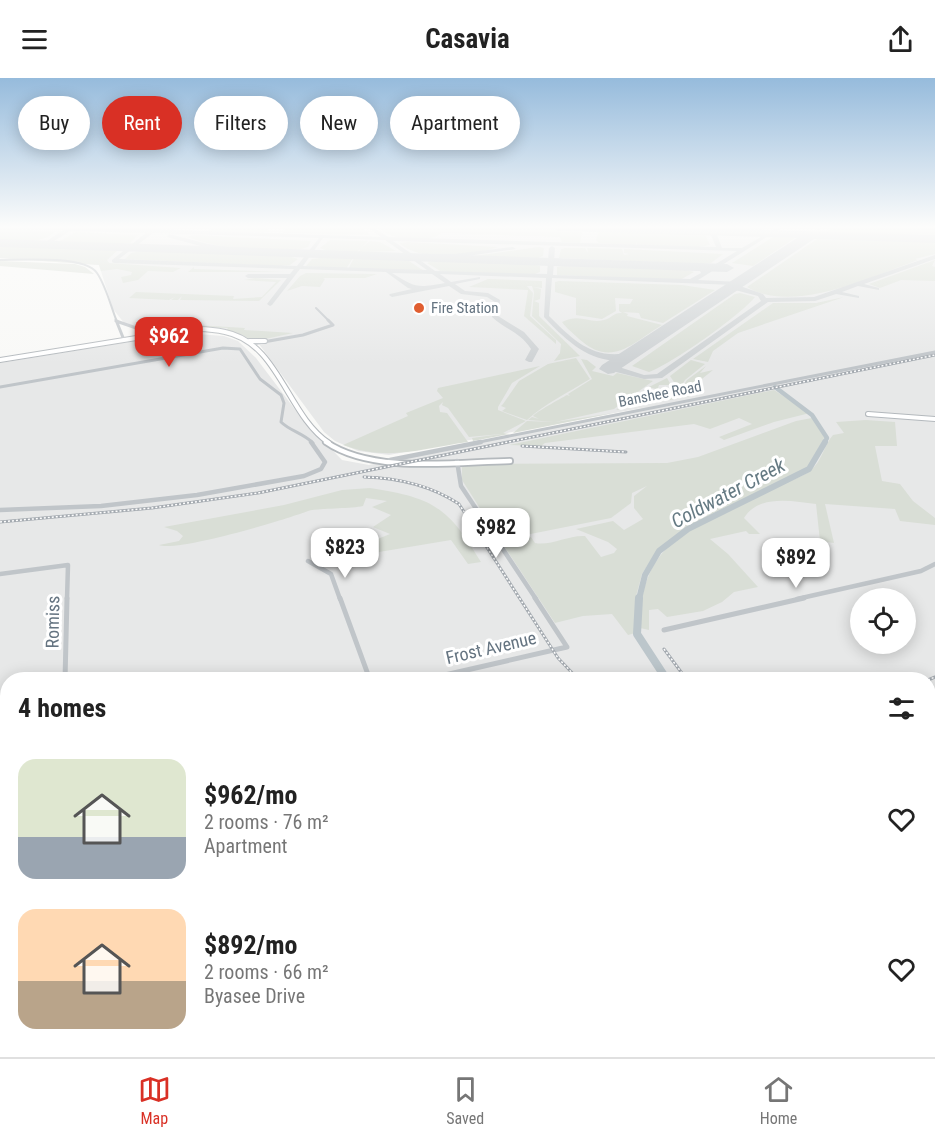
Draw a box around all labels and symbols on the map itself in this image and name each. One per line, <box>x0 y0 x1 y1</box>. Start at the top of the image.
place label: Fire Station <box>431 299 499 317</box>
marker: Fire Station <box>412 301 426 315</box>
pin: $962 <box>133 317 205 368</box>
street label: Banshee Road <box>617 377 703 411</box>
water label: Coldwater Creek <box>667 452 790 533</box>
pin: $982 <box>460 508 532 559</box>
pin: $823 <box>309 528 381 579</box>
pin: $892 <box>760 538 832 589</box>
street label: Romiss <box>42 595 63 649</box>
street label: Frost Avenue <box>444 627 538 668</box>

